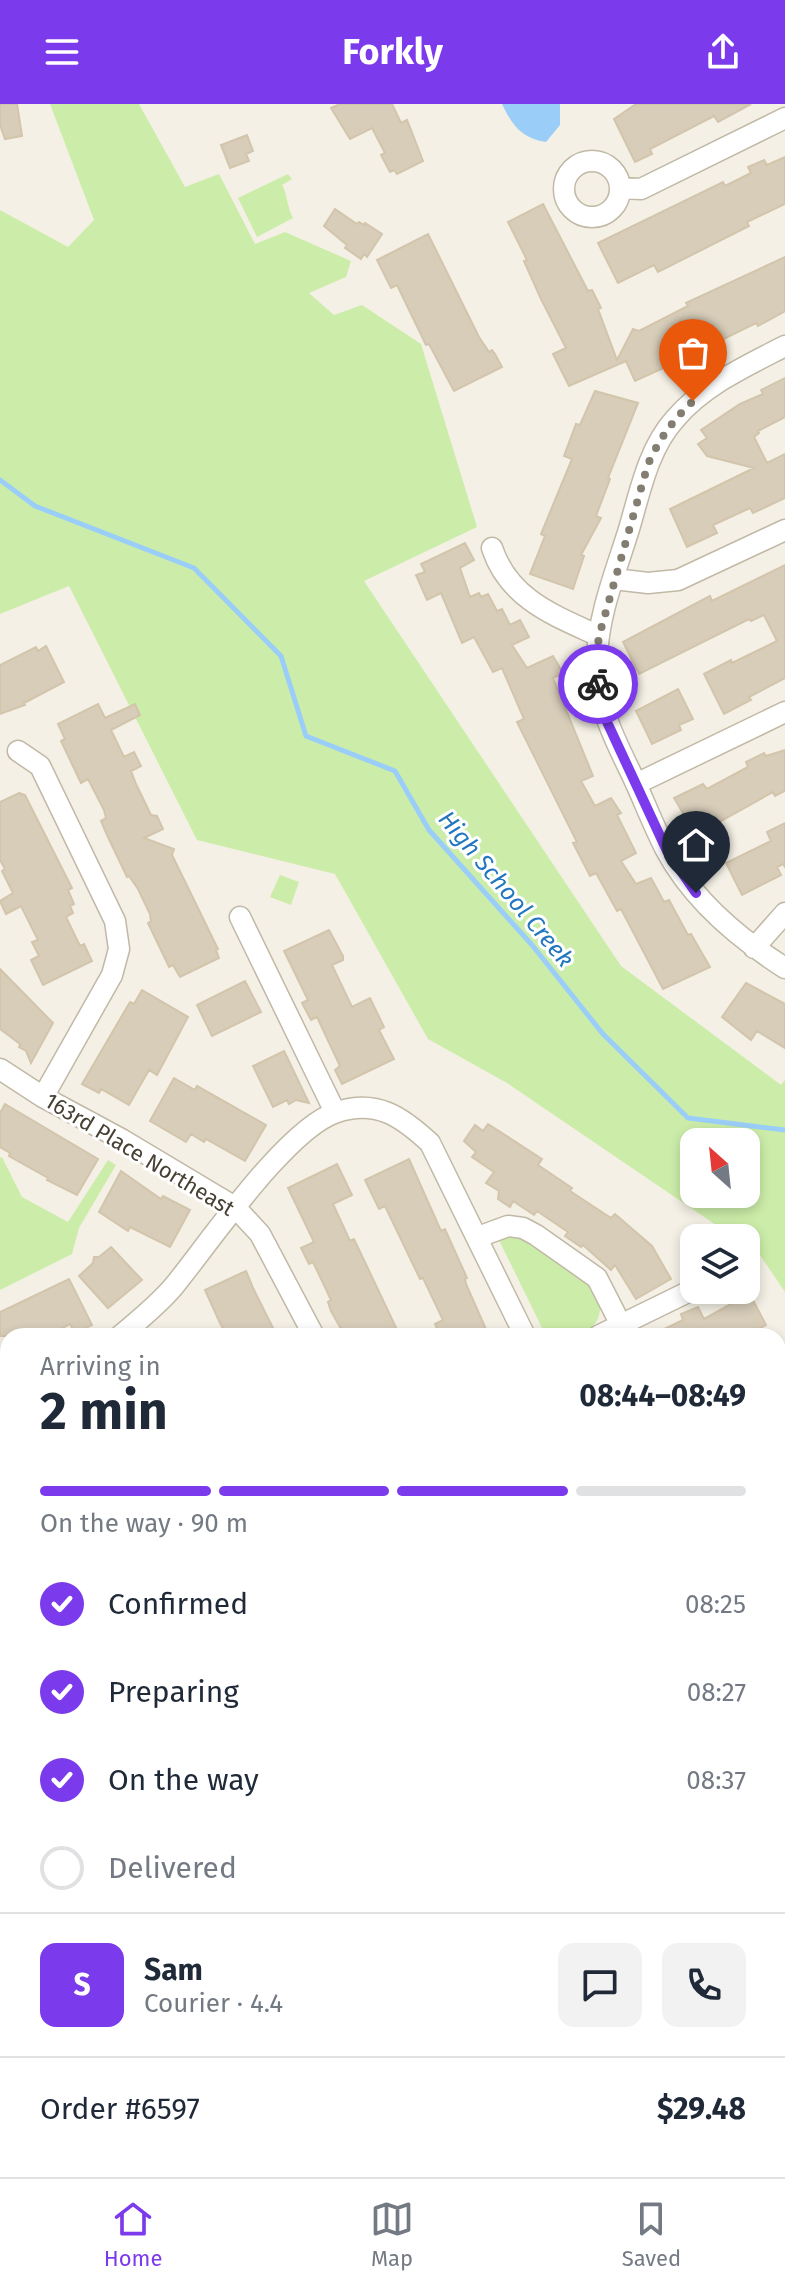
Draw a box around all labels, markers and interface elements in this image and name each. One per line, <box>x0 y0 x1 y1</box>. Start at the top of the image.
icon: menu <box>40 30 84 74</box>
text: Forkly <box>342 30 443 74</box>
icon: share <box>701 30 745 74</box>
pin <box>659 319 727 401</box>
icon: bag <box>671 331 715 375</box>
courier <box>558 644 638 724</box>
icon: bike <box>576 662 620 706</box>
water label: High School Creek <box>433 805 579 973</box>
pin <box>662 811 730 893</box>
icon: home <box>674 823 718 867</box>
street label: 163rd Place Northeast <box>40 1087 240 1222</box>
north arrow <box>680 1128 760 1208</box>
map controls <box>680 1128 760 1304</box>
button: layers <box>680 1224 760 1304</box>
text: Arriving in <box>40 1351 161 1382</box>
text: 08:44–08:49 <box>579 1378 746 1414</box>
text: 2 min <box>40 1380 168 1443</box>
text: On the way · 90 m <box>40 1508 248 1539</box>
icon: check <box>40 1582 84 1626</box>
text: Confirmed <box>108 1586 248 1622</box>
text: 08:25 <box>685 1589 746 1620</box>
icon: check <box>40 1670 84 1714</box>
text: Preparing <box>108 1674 239 1710</box>
text: 08:27 <box>687 1677 746 1708</box>
icon: check <box>40 1758 84 1802</box>
text: On the way <box>108 1762 259 1798</box>
text: 08:37 <box>686 1765 746 1796</box>
text: Delivered <box>108 1850 237 1886</box>
button: chat <box>558 1943 642 2027</box>
button: phone <box>662 1943 746 2027</box>
text: Sam <box>144 1952 203 1988</box>
text: S <box>73 1967 91 2003</box>
text: Courier · 4.4 <box>144 1988 283 2019</box>
text: Order #6597 <box>40 2091 200 2127</box>
text: $29.48 <box>657 2091 746 2127</box>
tab: Home <box>104 2197 162 2272</box>
tab: Map <box>370 2197 414 2272</box>
tab: Saved <box>622 2197 681 2272</box>

